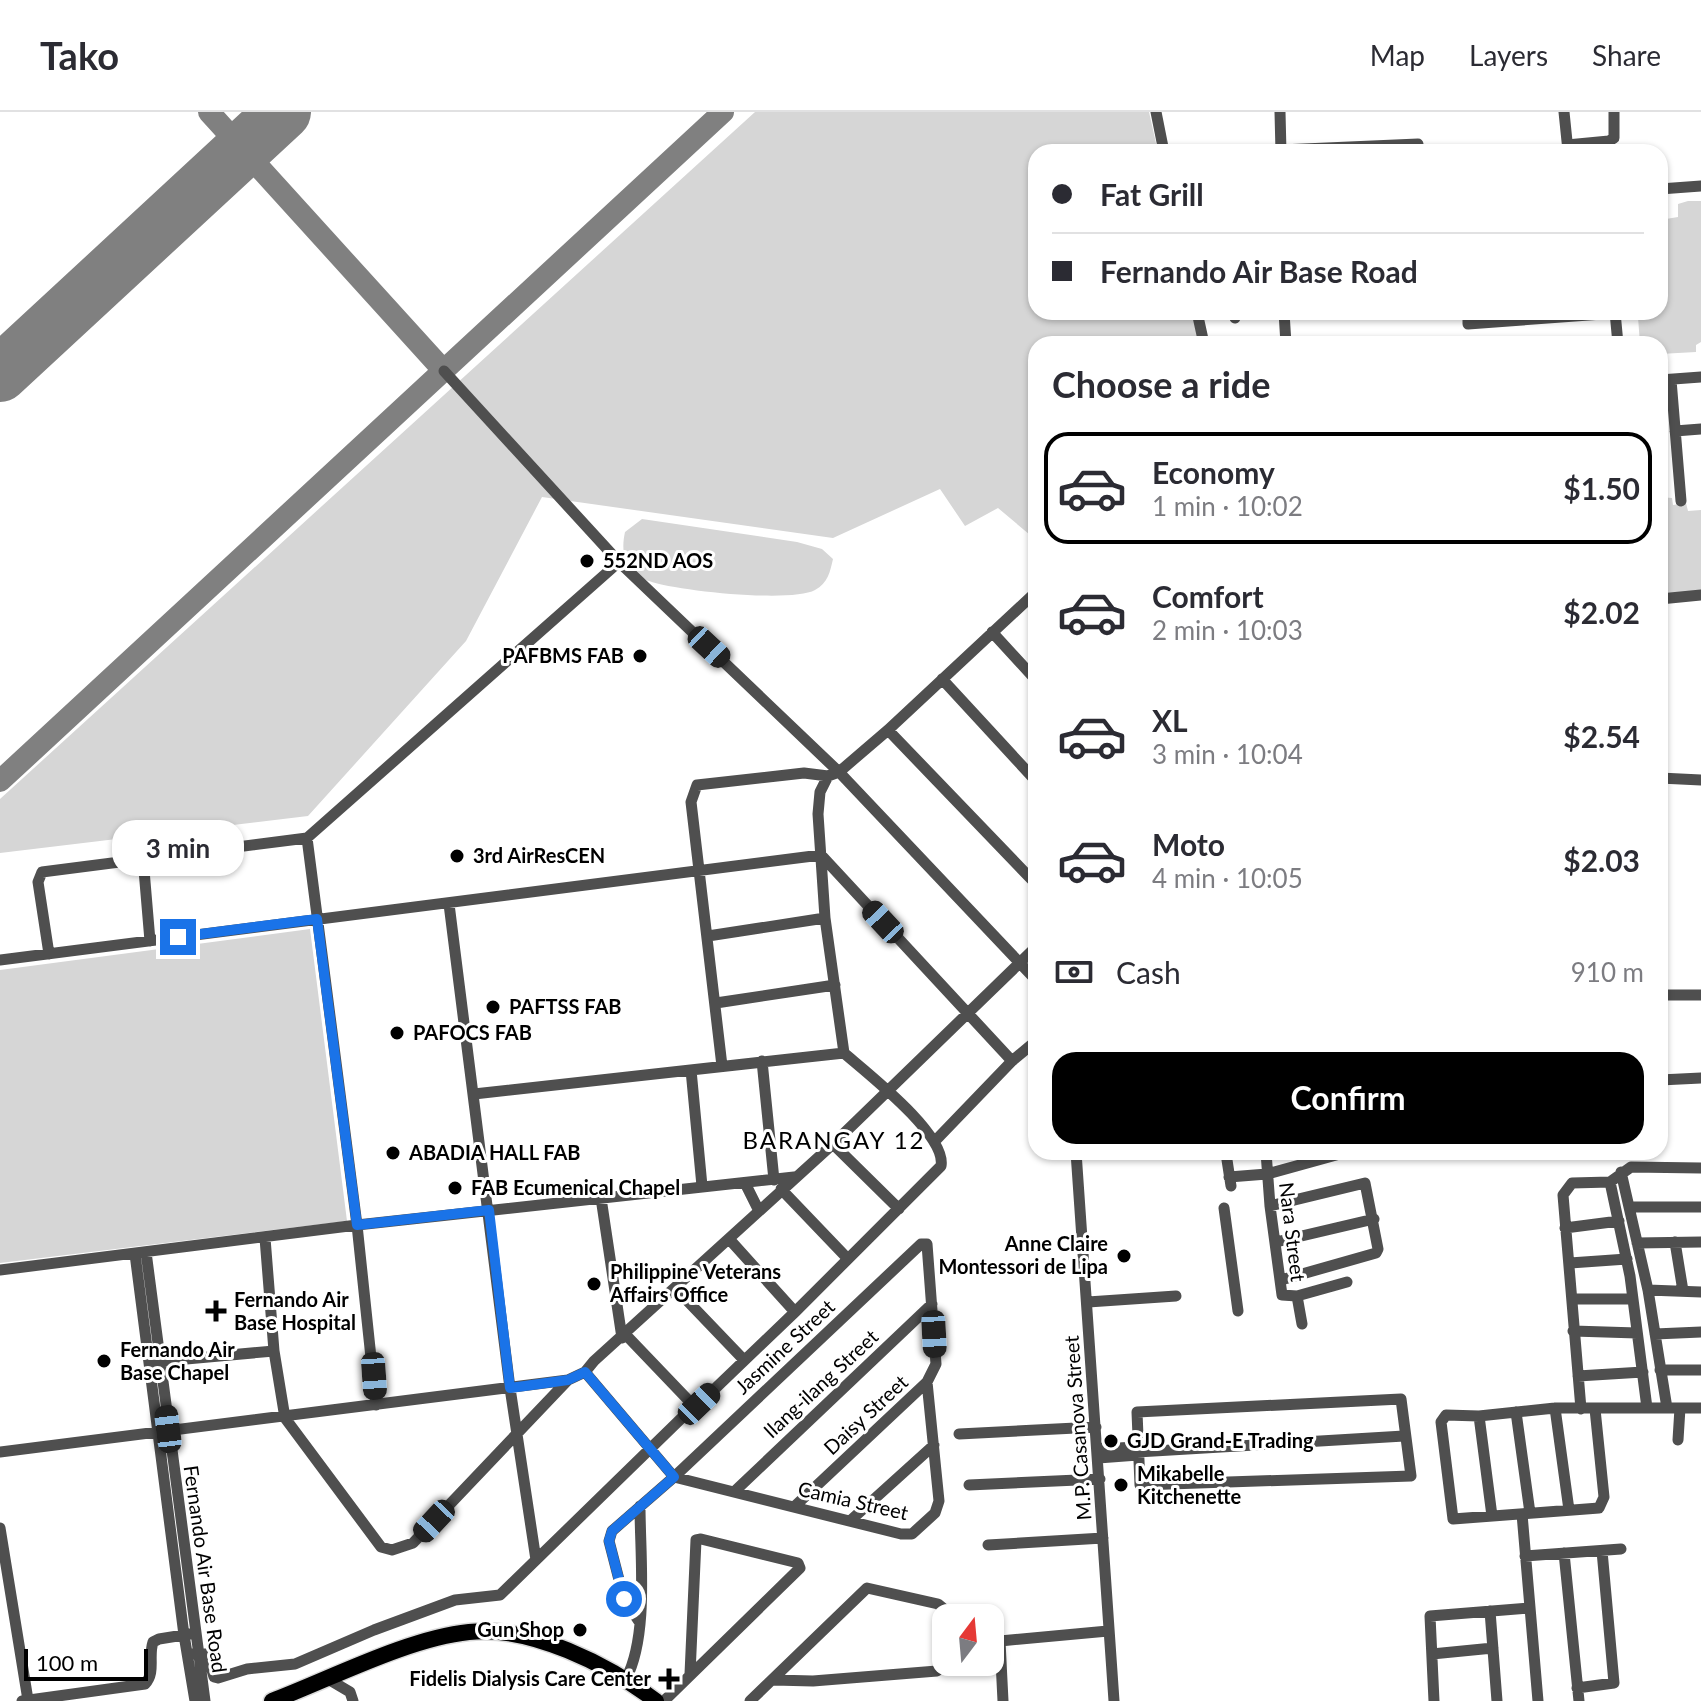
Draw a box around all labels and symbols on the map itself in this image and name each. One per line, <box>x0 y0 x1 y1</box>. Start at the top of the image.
place label: 552ND AOS <box>603 548 713 572</box>
marker: 552ND AOS <box>578 552 596 570</box>
car <box>683 622 735 672</box>
place label: PAFBMS FAB <box>502 643 624 667</box>
marker: PAFBMS FAB <box>631 647 649 665</box>
callout: 3 min <box>112 821 244 877</box>
place label: 3rd AirResCEN <box>473 843 605 867</box>
marker: 3rd AirResCEN <box>448 847 466 865</box>
car <box>858 896 908 948</box>
route end <box>160 919 196 955</box>
place label: PAFTSS FAB <box>509 994 622 1018</box>
marker: PAFTSS FAB <box>484 998 502 1016</box>
place label: PAFOCS FAB <box>413 1020 532 1044</box>
marker: PAFOCS FAB <box>388 1024 406 1042</box>
district label: BARANGAY 12 <box>742 1125 926 1154</box>
place label: ABADIA HALL FAB <box>408 1140 580 1164</box>
marker: ABADIA HALL FAB <box>384 1144 402 1162</box>
place label: FAB Ecumenical Chapel <box>471 1175 680 1199</box>
marker: FAB Ecumenical Chapel <box>446 1179 464 1197</box>
street label: Nara Street <box>1275 1181 1311 1283</box>
place label: Anne Claire Montessori de Lipa <box>938 1231 1108 1278</box>
marker: Anne Claire Montessori de Lipa <box>1115 1247 1133 1265</box>
place label: Philippine Veterans Affairs Office <box>609 1259 781 1306</box>
marker: Philippine Veterans Affairs Office <box>585 1275 603 1293</box>
place label: Fernando Air Base Hospital <box>234 1287 356 1334</box>
street label: Jasmine Street <box>730 1294 839 1398</box>
marker: Fernando Air Base Hospital <box>205 1300 227 1322</box>
car <box>921 1309 947 1359</box>
street label: Ilang-ilang Street <box>758 1324 883 1442</box>
street label: M.P. Casanova Street <box>1059 1335 1095 1521</box>
place label: Fernando Air Base Chapel <box>120 1337 235 1384</box>
car <box>360 1351 388 1401</box>
marker: Fernando Air Base Chapel <box>95 1352 113 1370</box>
street label: Daisy Street <box>818 1369 912 1459</box>
car <box>673 1379 725 1429</box>
car <box>153 1404 183 1454</box>
place label: GJD Grand-E Trading <box>1127 1428 1314 1452</box>
marker: GJD Grand-E Trading <box>1102 1432 1120 1450</box>
place label: Mikabelle Kitchenette <box>1137 1461 1242 1508</box>
street label: Fernando Air Base Road <box>180 1464 232 1674</box>
street label: Camia Street <box>796 1476 911 1524</box>
marker: Mikabelle Kitchenette <box>1112 1476 1130 1494</box>
car <box>409 1495 459 1547</box>
route start <box>606 1581 642 1617</box>
north arrow <box>932 1604 1004 1676</box>
place label: Gun Shop <box>477 1617 564 1641</box>
marker: Gun Shop <box>571 1621 589 1639</box>
scale bar <box>24 1645 148 1681</box>
place label: Fidelis Dialysis Care Center <box>409 1666 652 1690</box>
marker: Fidelis Dialysis Care Center <box>658 1668 680 1690</box>

